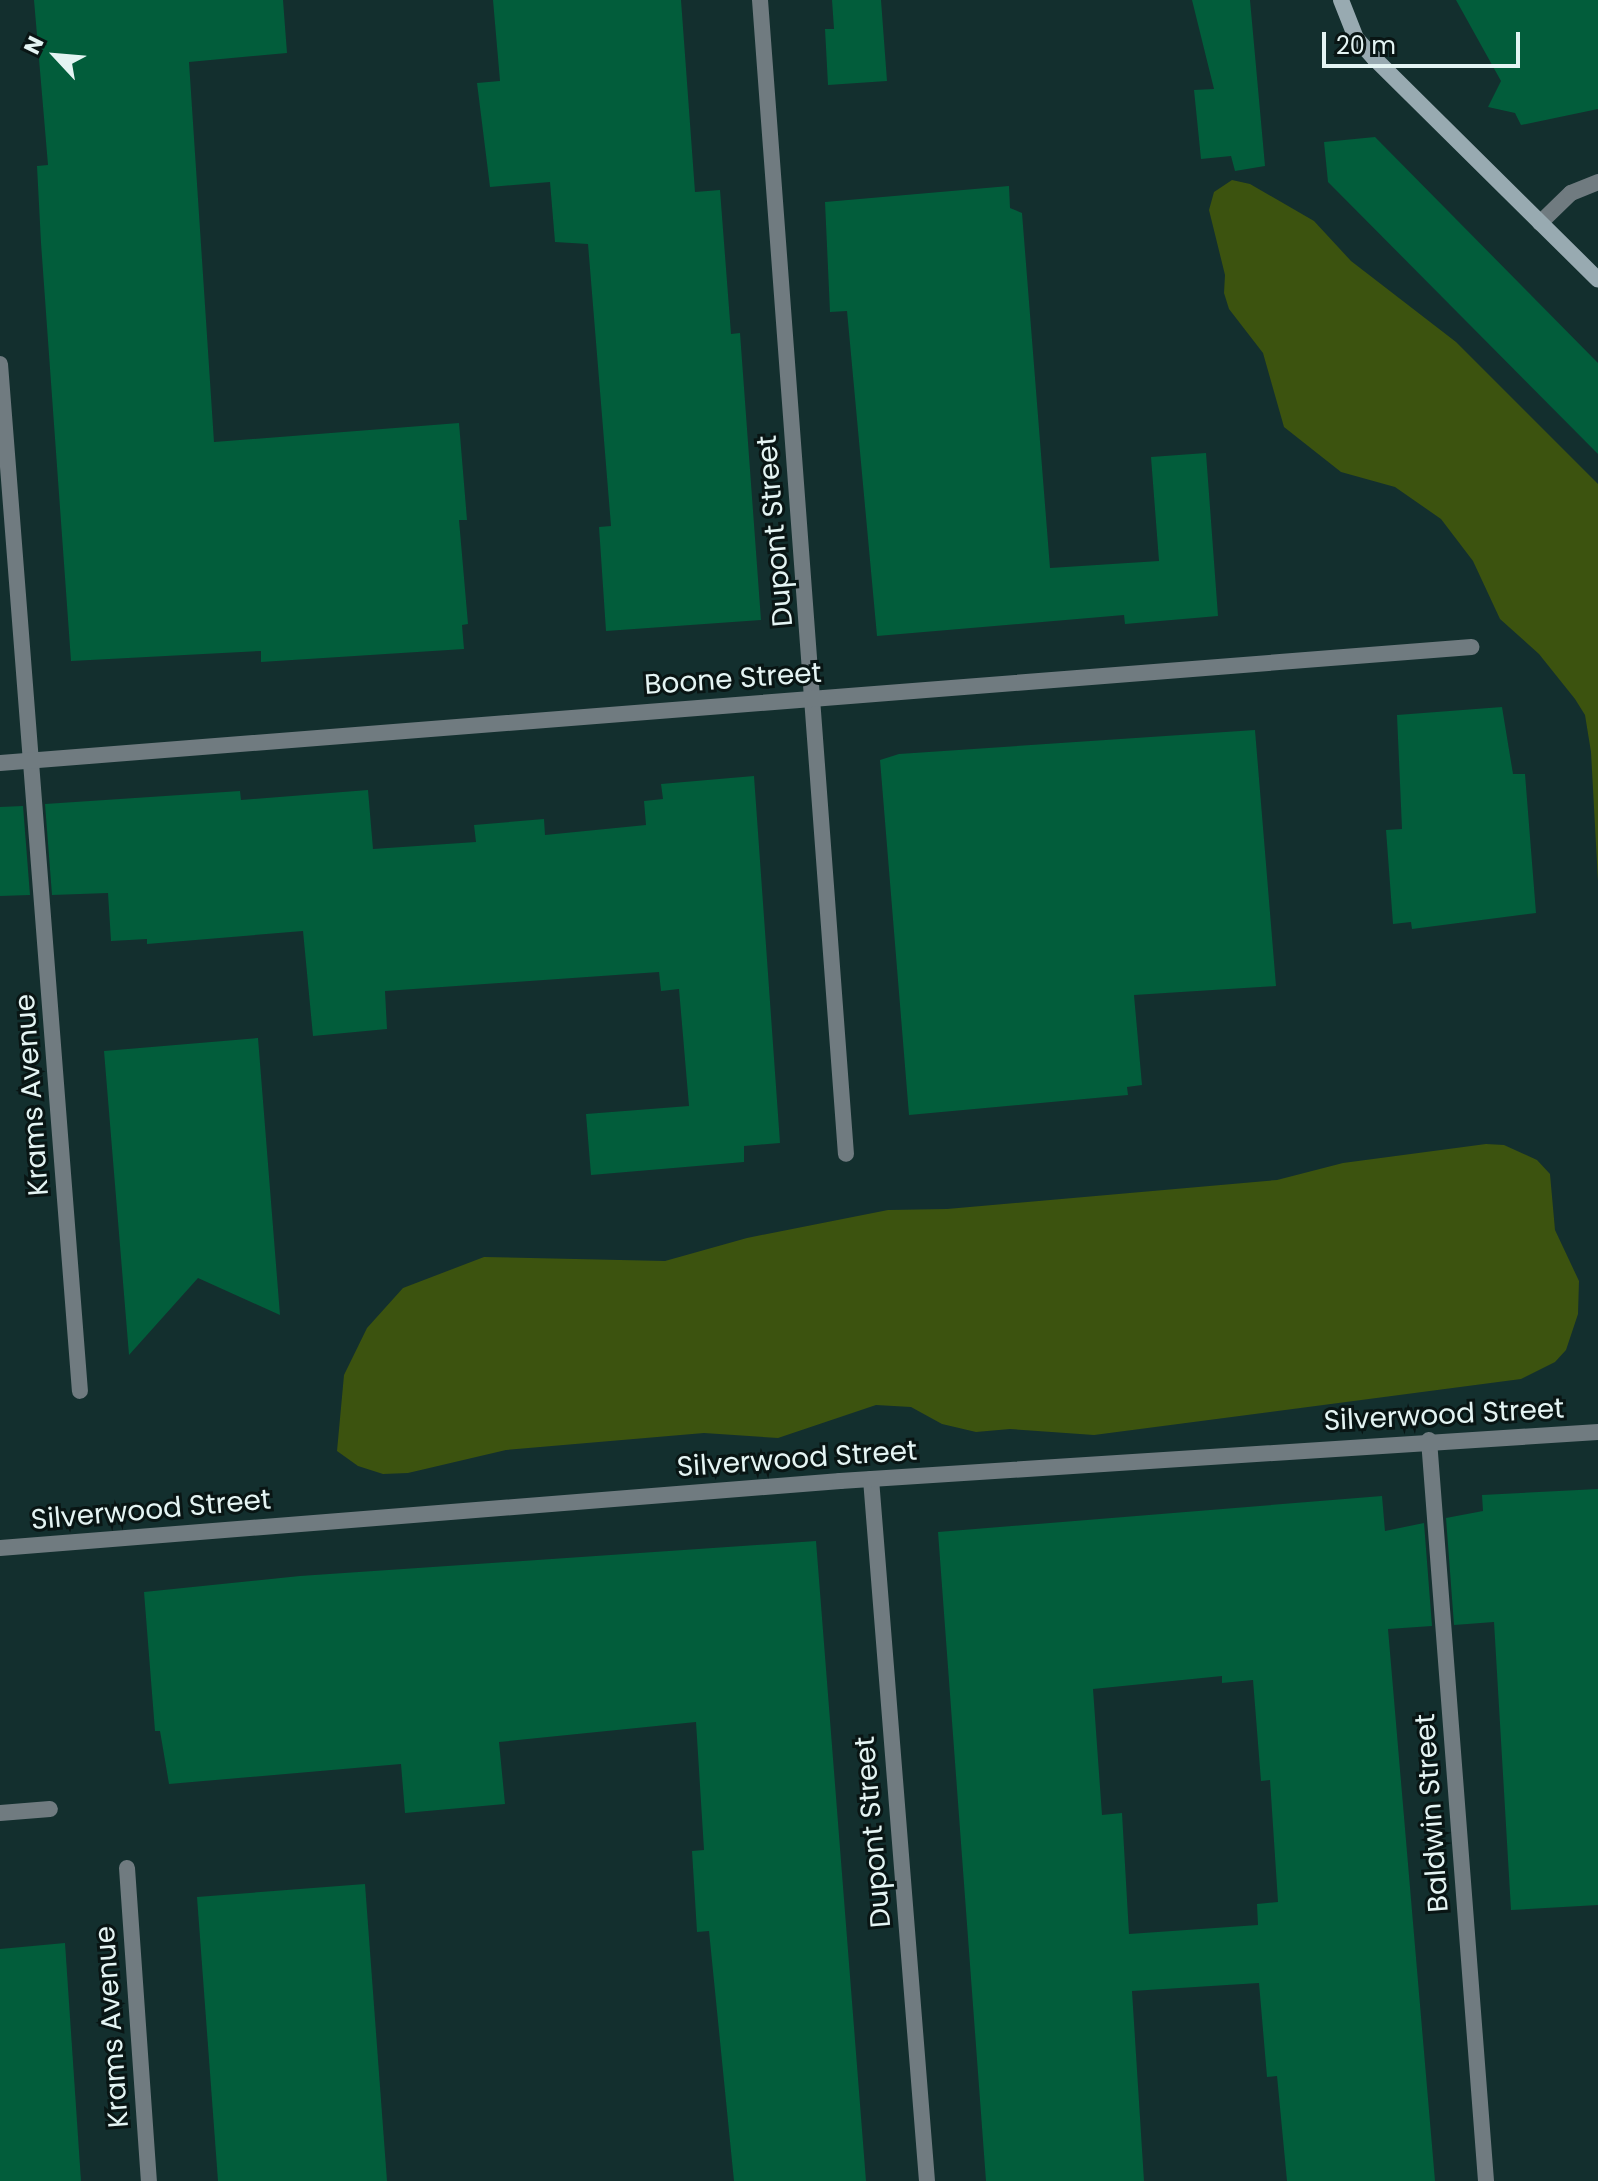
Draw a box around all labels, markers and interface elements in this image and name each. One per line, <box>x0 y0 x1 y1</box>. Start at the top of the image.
north arrow <box>16 16 96 96</box>
scale bar <box>1326 16 1524 66</box>
text: 20 m <box>1336 29 1396 62</box>
text: N <box>16 31 52 59</box>
street label: Dupont Street <box>750 434 800 628</box>
street label: Boone Street <box>643 656 823 702</box>
street label: Krams Avenue <box>8 993 56 1197</box>
street label: Silverwood Street <box>1323 1392 1565 1438</box>
street label: Silverwood Street <box>676 1434 918 1484</box>
street label: Silverwood Street <box>30 1483 272 1537</box>
street label: Baldwin Street <box>1408 1713 1456 1913</box>
street label: Dupont Street <box>848 1735 898 1929</box>
street label: Krams Avenue <box>88 1925 136 2129</box>

